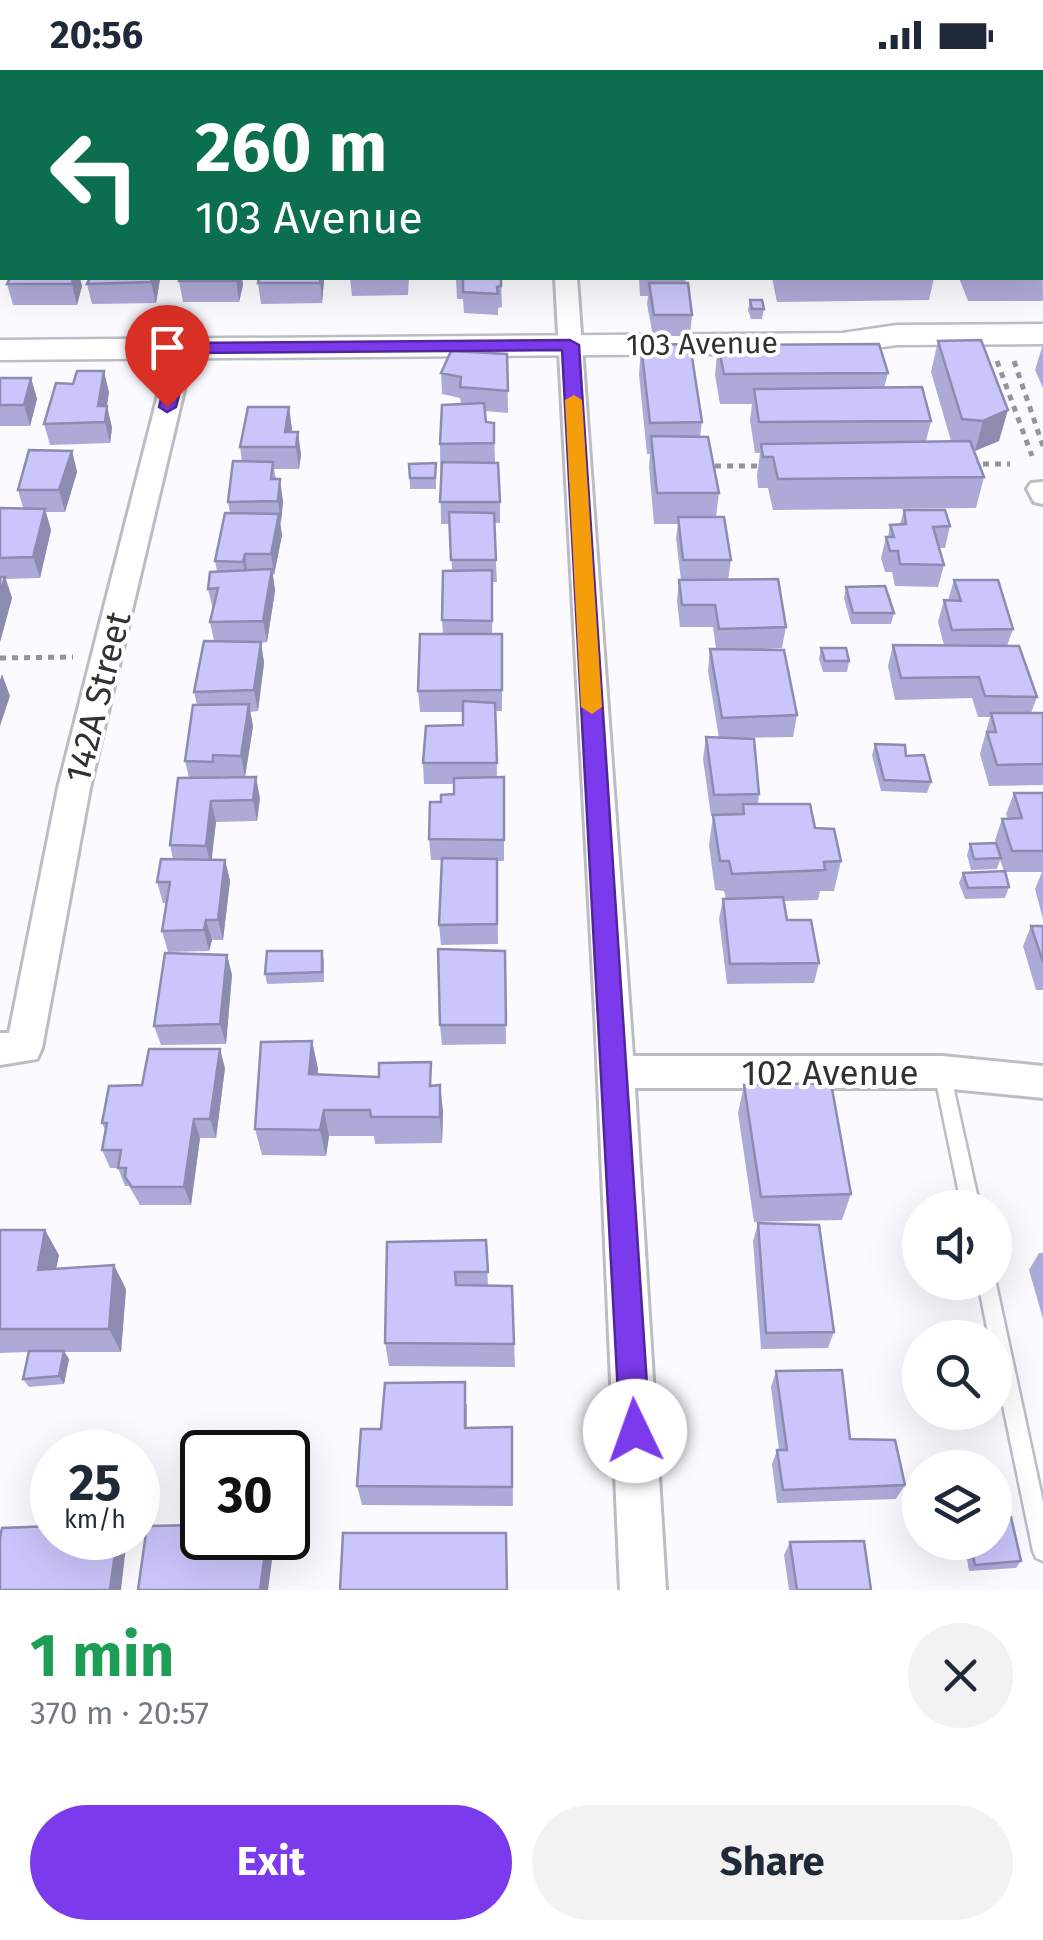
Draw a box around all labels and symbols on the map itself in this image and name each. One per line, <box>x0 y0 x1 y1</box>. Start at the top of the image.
pin <box>125 305 210 408</box>
street label: 103 Avenue <box>626 325 778 363</box>
street label: 142A Street <box>56 607 140 787</box>
street label: 102 Avenue <box>741 1052 919 1094</box>
position arrow <box>583 1379 687 1483</box>
speed limit sign: 30 <box>180 1430 310 1560</box>

